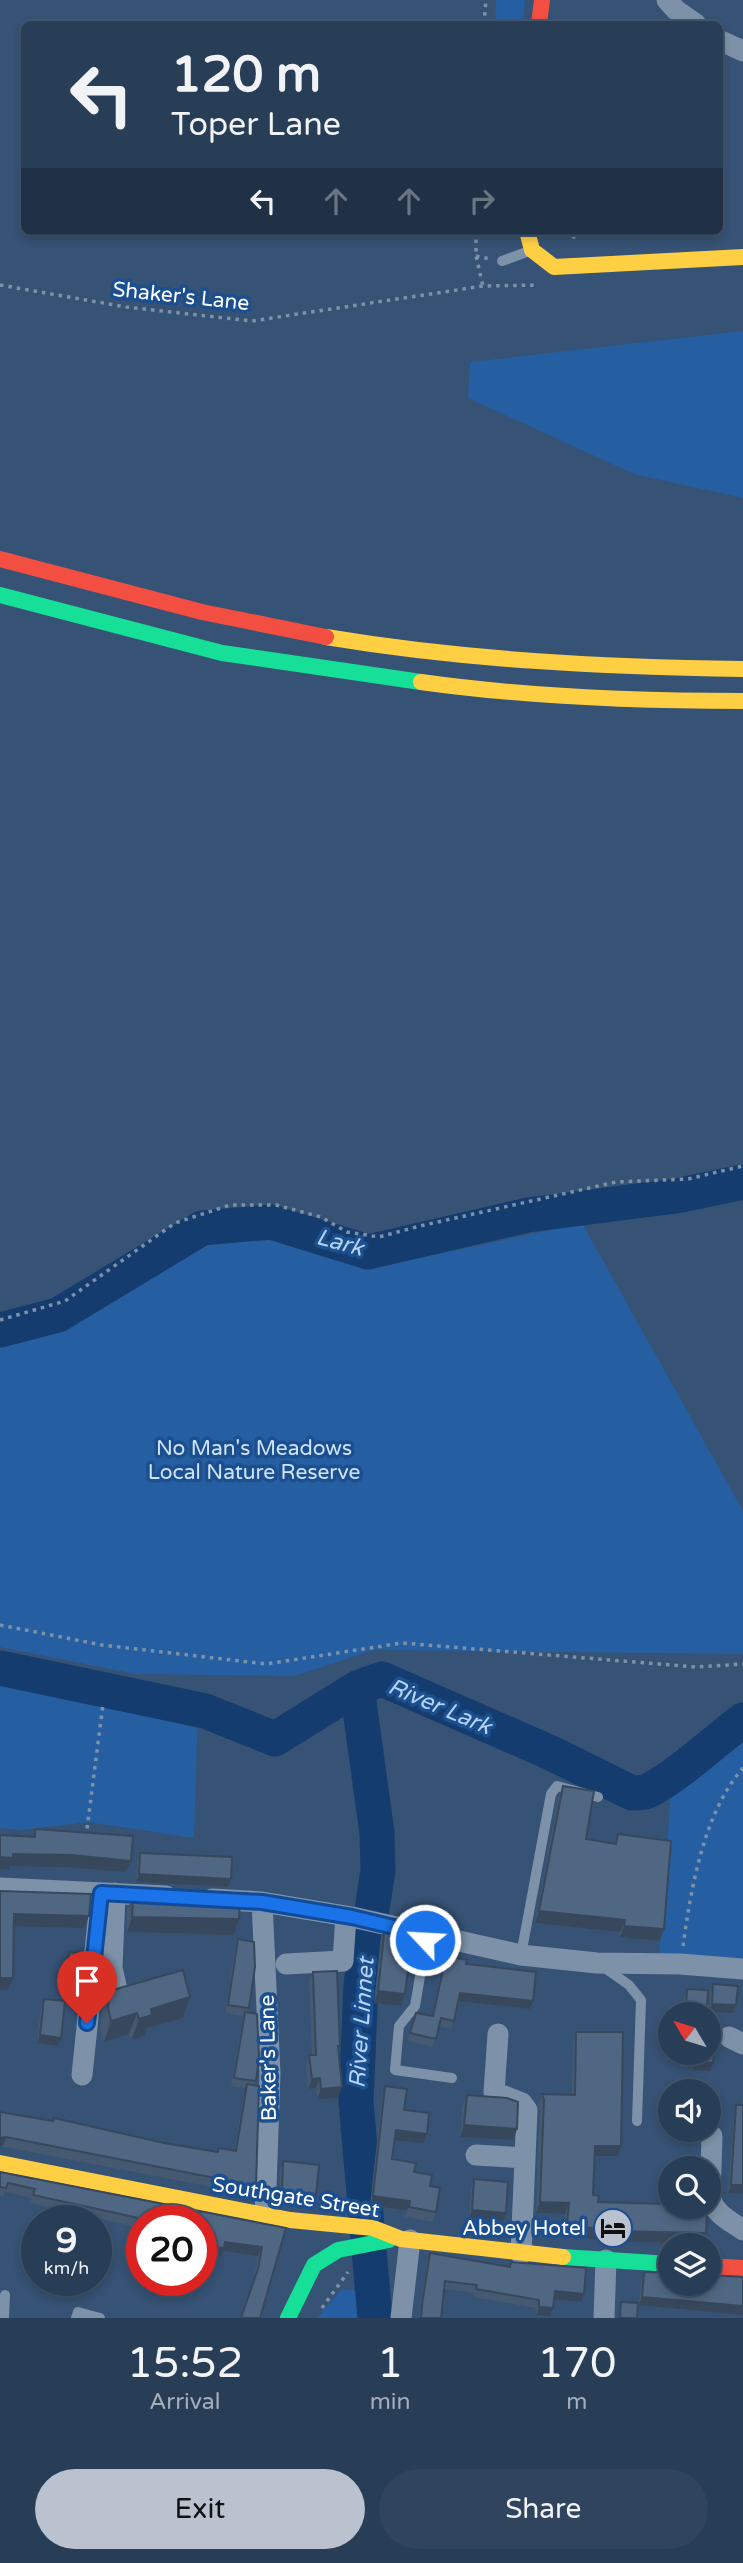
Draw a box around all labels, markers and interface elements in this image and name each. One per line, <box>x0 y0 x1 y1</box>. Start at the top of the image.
text: 120 m <box>171 46 321 105</box>
icon: left <box>56 49 147 140</box>
text: Toper Lane <box>171 106 341 144</box>
icon: left <box>244 182 282 220</box>
icon: ahead <box>317 182 355 220</box>
icon: ahead <box>390 182 428 220</box>
icon: right <box>463 182 501 220</box>
street label: Shaker's Lane <box>111 277 251 316</box>
water label: Lark <box>313 1223 368 1263</box>
park label: No Man's Meadows Local Nature Reserve <box>148 1436 360 1485</box>
water label: River Lark <box>384 1673 497 1742</box>
position arrow <box>388 1903 462 1977</box>
pin <box>57 1951 117 2023</box>
water label: River Linnet <box>343 1955 381 2089</box>
icon: arrive <box>68 1962 106 2000</box>
street label: Baker's Lane <box>255 1995 282 2121</box>
north arrow <box>658 2002 721 2065</box>
map controls <box>658 2002 721 2296</box>
button: sound <box>658 2079 721 2142</box>
button: search <box>658 2156 721 2219</box>
street label: Southgate Street <box>210 2172 382 2223</box>
speed limit sign: 20 <box>126 2205 217 2296</box>
hotel icon: Abbey Hotel <box>592 2207 634 2249</box>
place label: Abbey Hotel <box>462 2216 586 2241</box>
text: 9 <box>56 2220 77 2262</box>
button: layers <box>658 2233 721 2296</box>
text: km/h <box>44 2257 89 2279</box>
text: 15:52 <box>127 2338 243 2389</box>
text: 1 <box>377 2338 403 2389</box>
text: 170 <box>537 2338 616 2389</box>
text: Arrival <box>149 2388 220 2416</box>
text: min <box>370 2388 411 2416</box>
text: m <box>566 2388 587 2416</box>
button: Exit <box>35 2469 365 2549</box>
button: Share <box>379 2469 708 2549</box>

